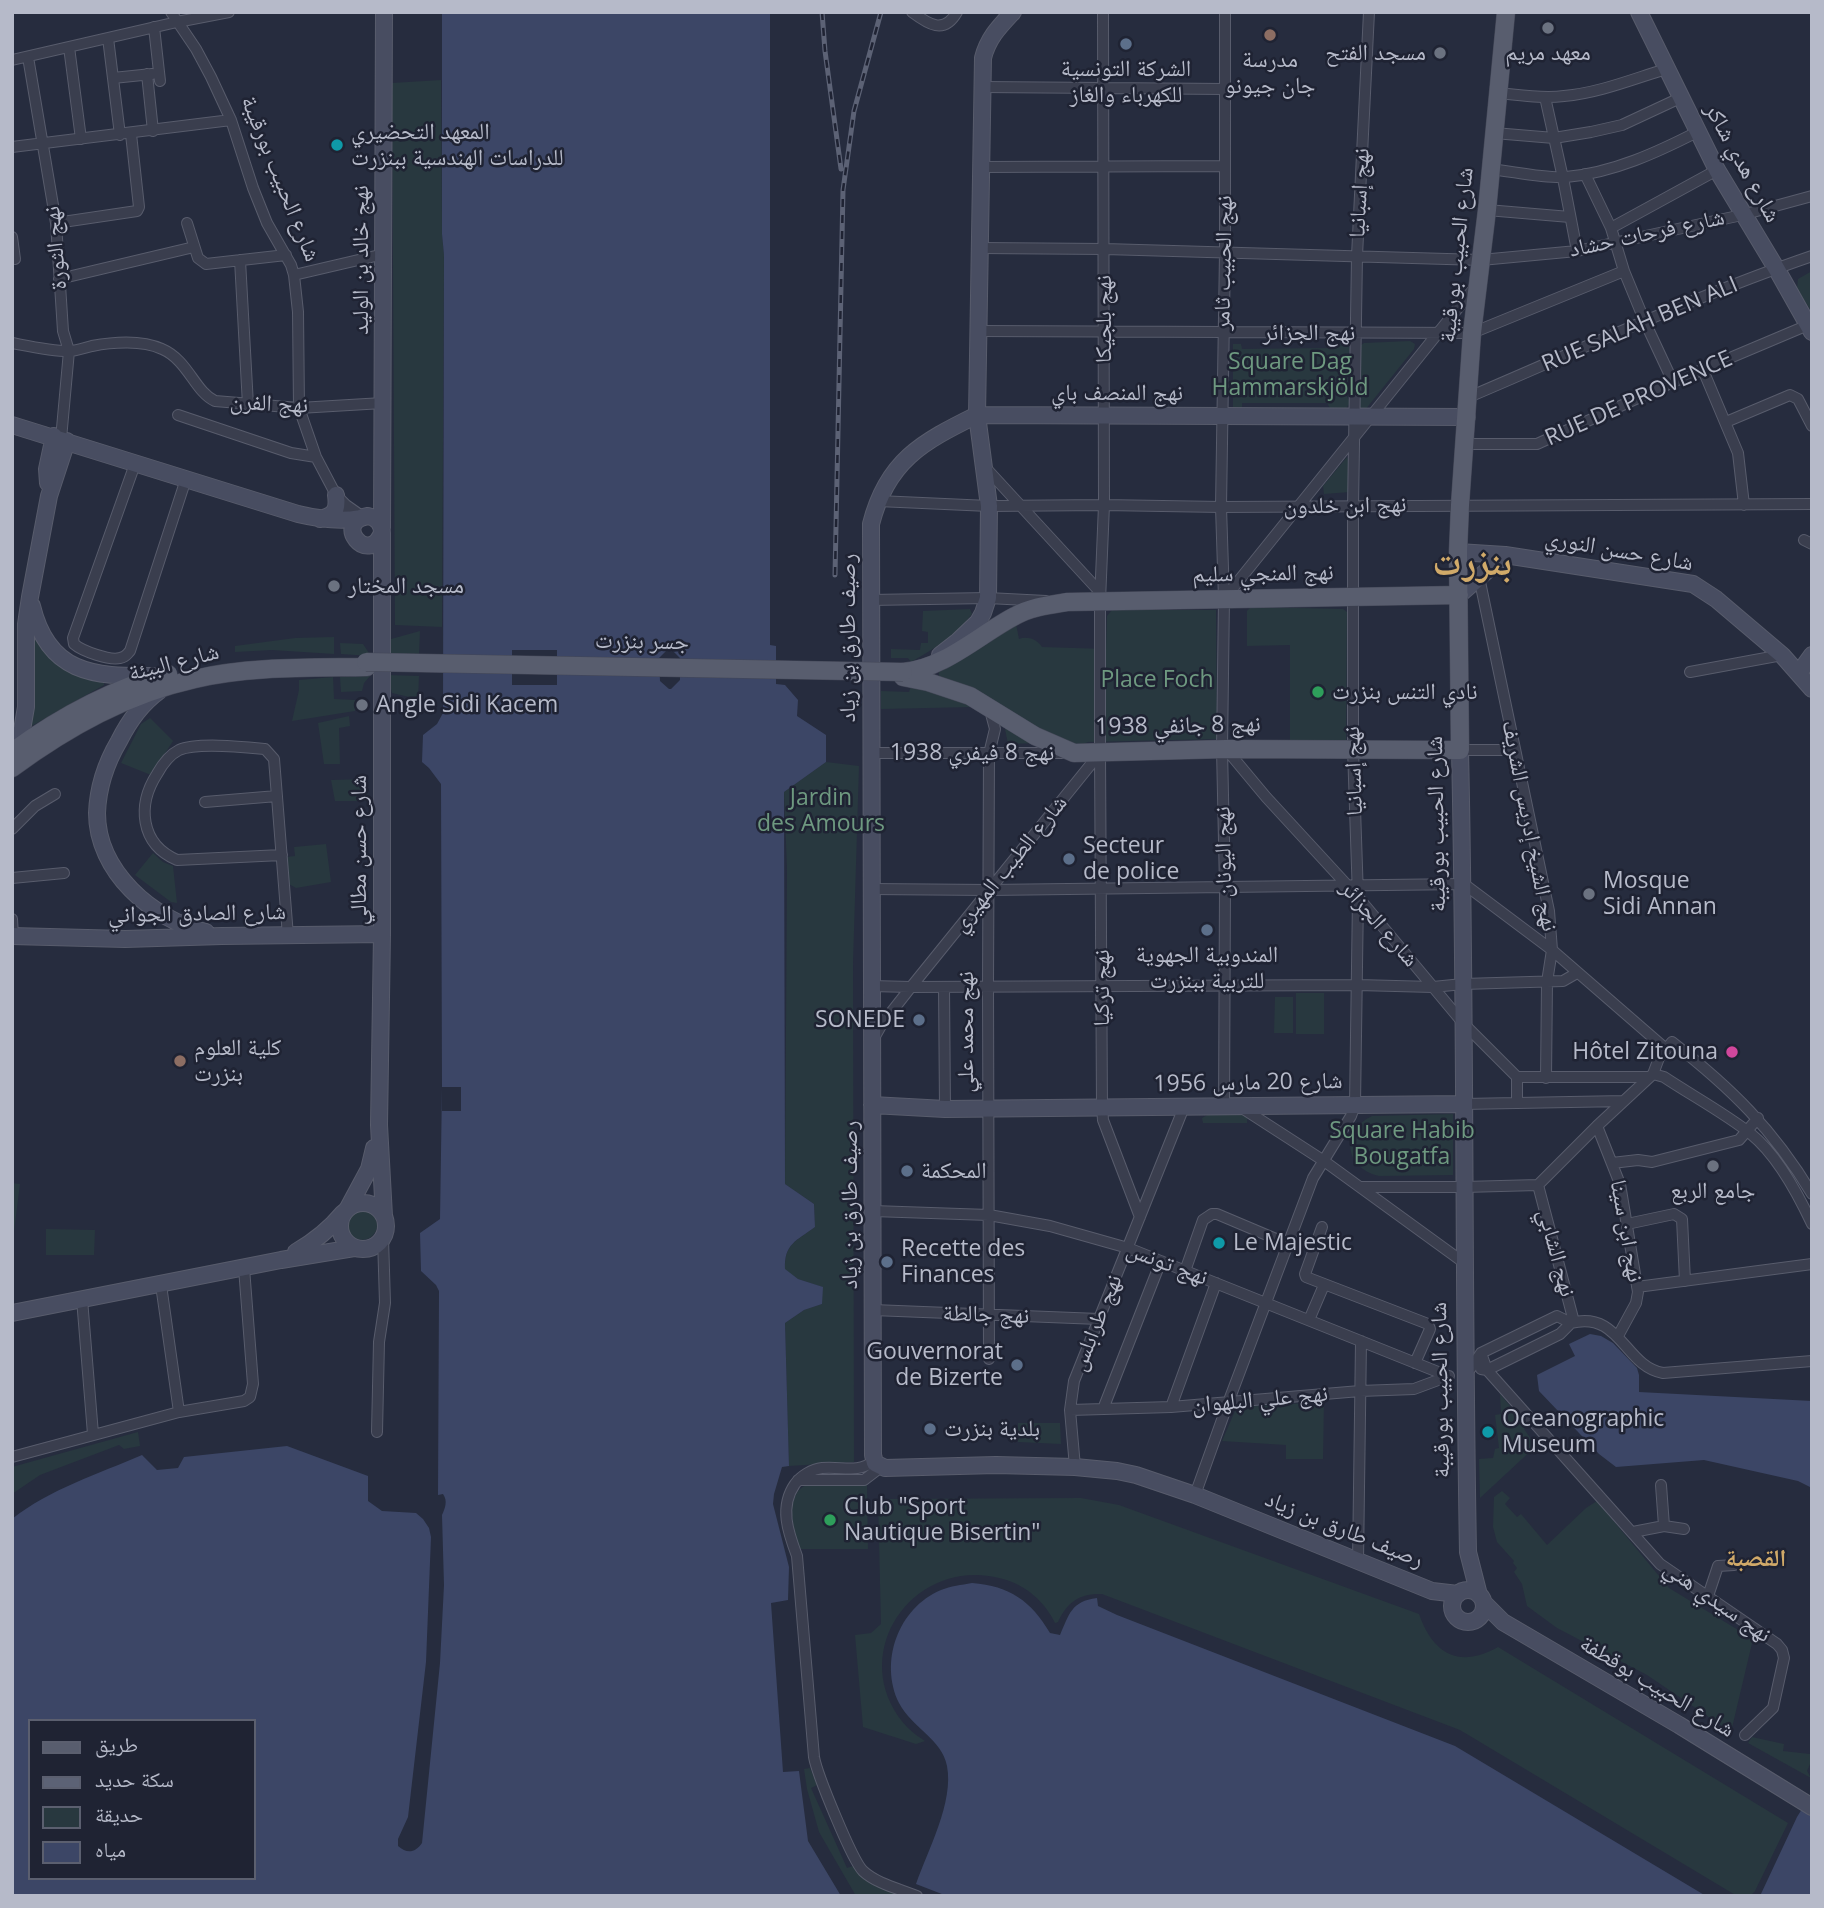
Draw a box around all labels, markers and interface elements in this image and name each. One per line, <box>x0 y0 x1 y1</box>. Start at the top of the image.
marker: معهد مريم <box>1540 20 1556 36</box>
marker: مدرسة جان جيونو <box>1262 27 1278 43</box>
marker: الشركة التونسية للكهرباء والغاز <box>1118 36 1134 52</box>
place label: مسجد الفتح <box>1325 39 1426 67</box>
place label: معهد مريم <box>1505 39 1591 67</box>
marker: مسجد الفتح <box>1432 45 1448 61</box>
place label: مدرسة جان جيونو <box>1225 46 1315 100</box>
place label: الشركة التونسية للكهرباء والغاز <box>1061 55 1191 109</box>
street label: شارع الحبيب بورقيبة <box>234 92 326 266</box>
street label: شارع هدي شاكر <box>1698 98 1786 228</box>
place label: المعهد التحضيري للدراسات الهندسية ببنزرت <box>351 118 564 172</box>
marker: المعهد التحضيري للدراسات الهندسية ببنزرت <box>329 137 345 153</box>
street label: نهج إسبانيا <box>1344 147 1376 239</box>
street label: شارع الحبيب بورقيبة <box>1434 166 1480 344</box>
street label: نهج خالد بن الوليد <box>347 185 375 335</box>
street label: نهج الحبيب ثامر <box>1209 195 1239 331</box>
street label: شارع فرحات حشاد <box>1567 204 1727 264</box>
street label: نهج الثورة <box>39 205 73 291</box>
street label: RUE SALAH BEN ALI <box>1538 271 1742 379</box>
street label: نهج بلجيكا <box>1090 275 1118 363</box>
street label: نهج الجزائر <box>1263 319 1355 347</box>
street label: RUE DE PROVENCE <box>1541 345 1737 453</box>
park label: Square Dag Hammarskjöld <box>1211 348 1369 402</box>
street label: نهج المنصف باي <box>1051 379 1183 407</box>
street label: نهج الفرن <box>229 388 309 420</box>
street label: نهج ابن خلدون <box>1283 491 1407 521</box>
street label: شارع حسن النوري <box>1543 524 1695 578</box>
district label: بنزرت <box>1432 542 1512 586</box>
street label: رصيف طارق بن زياد <box>834 554 862 722</box>
street label: نهج المنجي سليم <box>1192 559 1334 589</box>
place label: مسجد المختار <box>348 572 464 600</box>
marker: مسجد المختار <box>326 578 342 594</box>
street label: جسر بنزرت <box>595 627 689 657</box>
street label: شارع البيئة <box>126 638 222 688</box>
park label: Place Foch <box>1100 666 1214 694</box>
place label: نادي التنس بنزرت <box>1332 678 1478 706</box>
marker: نادي التنس بنزرت <box>1310 684 1326 700</box>
place label: Angle Sidi Kacem <box>376 691 558 719</box>
marker: Angle Sidi Kacem <box>354 697 370 713</box>
street label: نهج 8 جانفي 1938 <box>1095 711 1261 741</box>
street label: نهج الشيخ إدريس الشريف <box>1495 718 1563 934</box>
street label: نهج إسبانيا <box>1339 726 1369 816</box>
street label: شارع الحبيب بورقيبة <box>1422 736 1452 912</box>
street label: نهج 8 فيفري 1938 <box>890 739 1054 767</box>
street label: شارع حسن مطالي <box>345 775 373 925</box>
park label: Jardin des Amours <box>757 784 885 838</box>
street label: شارع الطيب المهيري <box>946 790 1074 938</box>
street label: نهج اليونان <box>1209 806 1239 898</box>
place label: Secteur de police <box>1083 832 1179 886</box>
marker: Secteur de police <box>1061 851 1077 867</box>
place label: Mosque Sidi Annan <box>1603 867 1717 921</box>
street label: شارع الجزائر <box>1334 875 1424 973</box>
marker: Mosque Sidi Annan <box>1581 886 1597 902</box>
street label: شارع الصادق الجواني <box>108 899 286 929</box>
marker: المندوبية الجهوية للتربية ببنزرت <box>1199 922 1215 938</box>
place label: المندوبية الجهوية للتربية ببنزرت <box>1136 941 1278 995</box>
street label: نهج تركيا <box>1088 949 1116 1027</box>
street label: نهج محمد علي <box>952 971 980 1093</box>
place label: SONEDE <box>815 1006 905 1034</box>
marker: SONEDE <box>911 1012 927 1028</box>
place label: كلية العلوم بنزرت <box>194 1034 281 1088</box>
place label: Hôtel Zitouna <box>1572 1038 1718 1066</box>
marker: Hôtel Zitouna <box>1724 1044 1740 1060</box>
marker: كلية العلوم بنزرت <box>172 1053 188 1069</box>
street label: شارع 20 مارس 1956 <box>1153 1068 1343 1098</box>
park label: Square Habib Bougatfa <box>1329 1117 1475 1171</box>
street label: رصيف طارق بن زياد <box>836 1121 864 1289</box>
place label: المحكمة <box>921 1157 987 1185</box>
marker: جامع الربع <box>1705 1158 1721 1174</box>
marker: المحكمة <box>899 1163 915 1179</box>
place label: جامع الربع <box>1671 1177 1755 1205</box>
street label: نهج ابن سينا <box>1603 1178 1649 1284</box>
street label: نهج الشابي <box>1531 1206 1581 1300</box>
place label: Le Majestic <box>1233 1229 1352 1257</box>
place label: Recette des Finances <box>901 1235 1025 1289</box>
marker: Le Majestic <box>1211 1235 1227 1251</box>
street label: نهج تونس <box>1122 1236 1212 1292</box>
marker: Recette des Finances <box>879 1254 895 1270</box>
street label: نهج طرابلس <box>1065 1271 1129 1375</box>
street label: نهج جالطة <box>942 1300 1030 1330</box>
street label: شارع الحبيب بورقيبة <box>1426 1302 1456 1478</box>
place label: Gouvernorat de Bizerte <box>866 1338 1003 1392</box>
marker: Gouvernorat de Bizerte <box>1009 1357 1025 1373</box>
street label: نهج علي البلهوان <box>1191 1380 1329 1420</box>
place label: Oceanographic Museum <box>1502 1405 1664 1459</box>
place label: بلدية بنزرت <box>944 1415 1040 1443</box>
marker: بلدية بنزرت <box>922 1421 938 1437</box>
marker: Oceanographic Museum <box>1480 1424 1496 1440</box>
street label: رصيف طارق بن زياد <box>1261 1486 1427 1574</box>
place label: Club "Sport Nautique Bisertin" <box>844 1493 1040 1547</box>
marker: Club "Sport Nautique Bisertin" <box>822 1512 838 1528</box>
district label: القصبة <box>1726 1545 1786 1573</box>
street label: نهج سيدي هني <box>1658 1555 1776 1649</box>
street label: شارع الحبيب بوقطفة <box>1575 1630 1739 1744</box>
legend <box>28 1719 256 1880</box>
text: طريق <box>95 1730 138 1758</box>
text: سكة حديد <box>95 1765 174 1793</box>
text: حديقة <box>95 1800 143 1828</box>
text: مياه <box>95 1835 126 1863</box>

